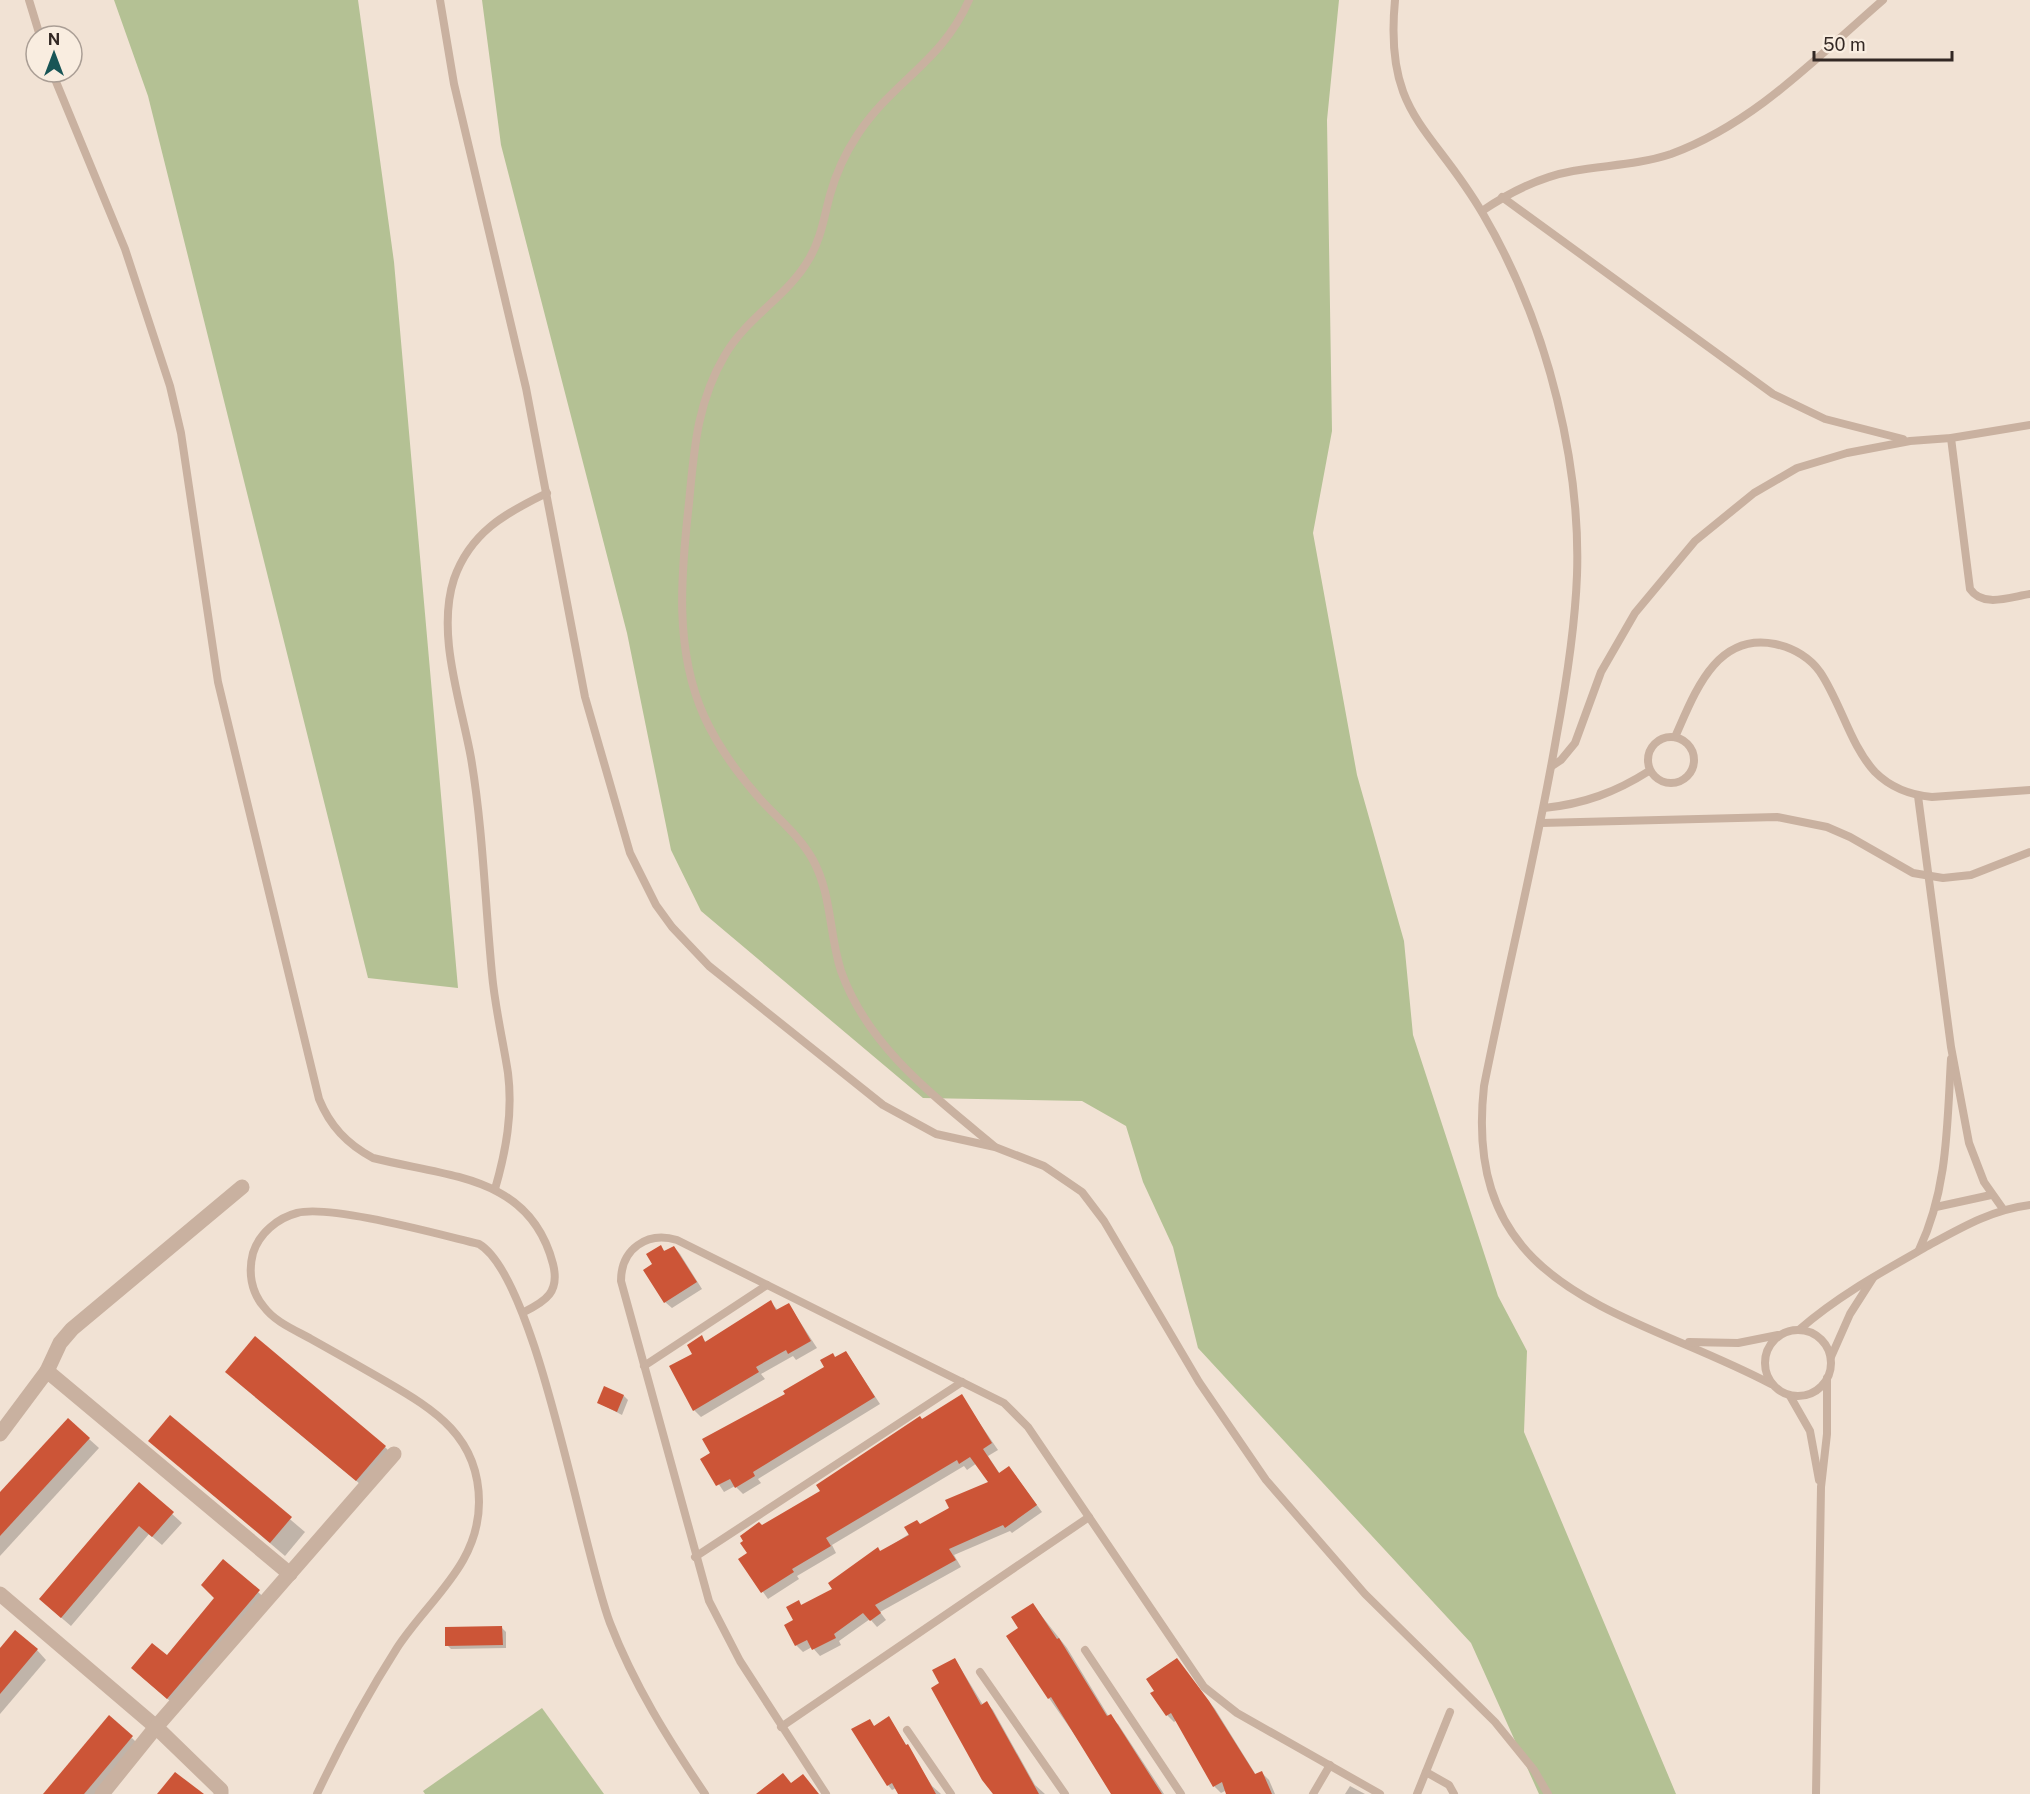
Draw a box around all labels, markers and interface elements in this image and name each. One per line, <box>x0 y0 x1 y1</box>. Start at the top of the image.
north arrow <box>24 24 84 84</box>
scale bar <box>1814 24 1952 62</box>
text: N <box>48 30 60 49</box>
text: 50 m <box>1823 34 1866 55</box>

